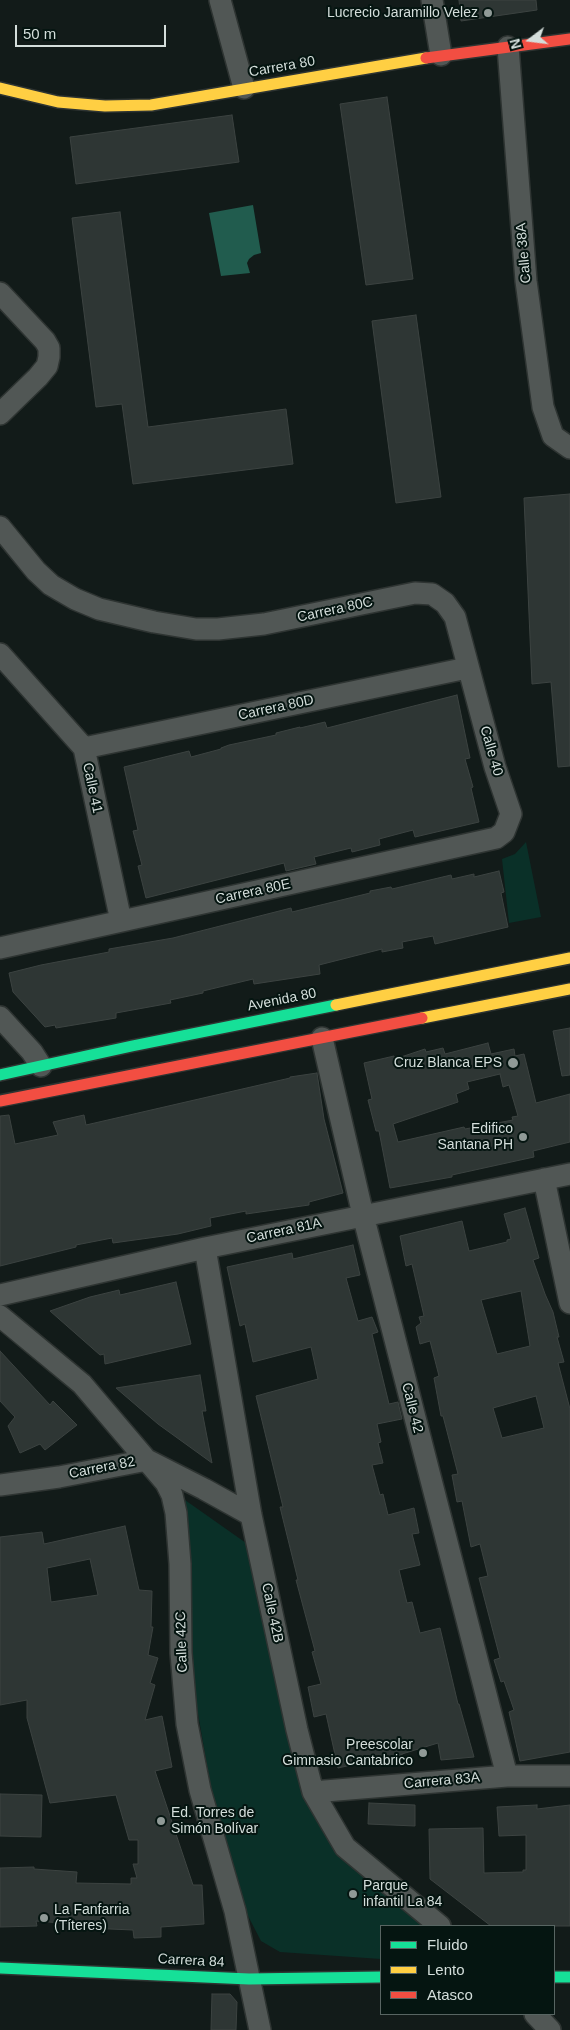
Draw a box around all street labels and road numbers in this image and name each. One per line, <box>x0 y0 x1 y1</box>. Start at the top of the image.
street label: Carrera 80 <box>248 53 316 81</box>
street label: Calle 38A <box>513 222 535 284</box>
street label: Carrera 80C <box>296 594 374 626</box>
street label: Carrera 80D <box>237 692 315 724</box>
street label: Calle 40 <box>476 724 506 778</box>
street label: Calle 41 <box>78 761 106 815</box>
street label: Carrera 80E <box>214 876 292 908</box>
street label: Avenida 80 <box>246 985 318 1015</box>
street label: Carrera 81A <box>245 1215 323 1247</box>
street label: Calle 42 <box>398 1381 426 1435</box>
street label: Carrera 82 <box>68 1453 136 1483</box>
street label: Calle 42B <box>257 1582 287 1644</box>
street label: Calle 42C <box>173 1611 191 1673</box>
street label: Carrera 83A <box>403 1769 481 1793</box>
street label: Carrera 84 <box>157 1951 225 1971</box>

